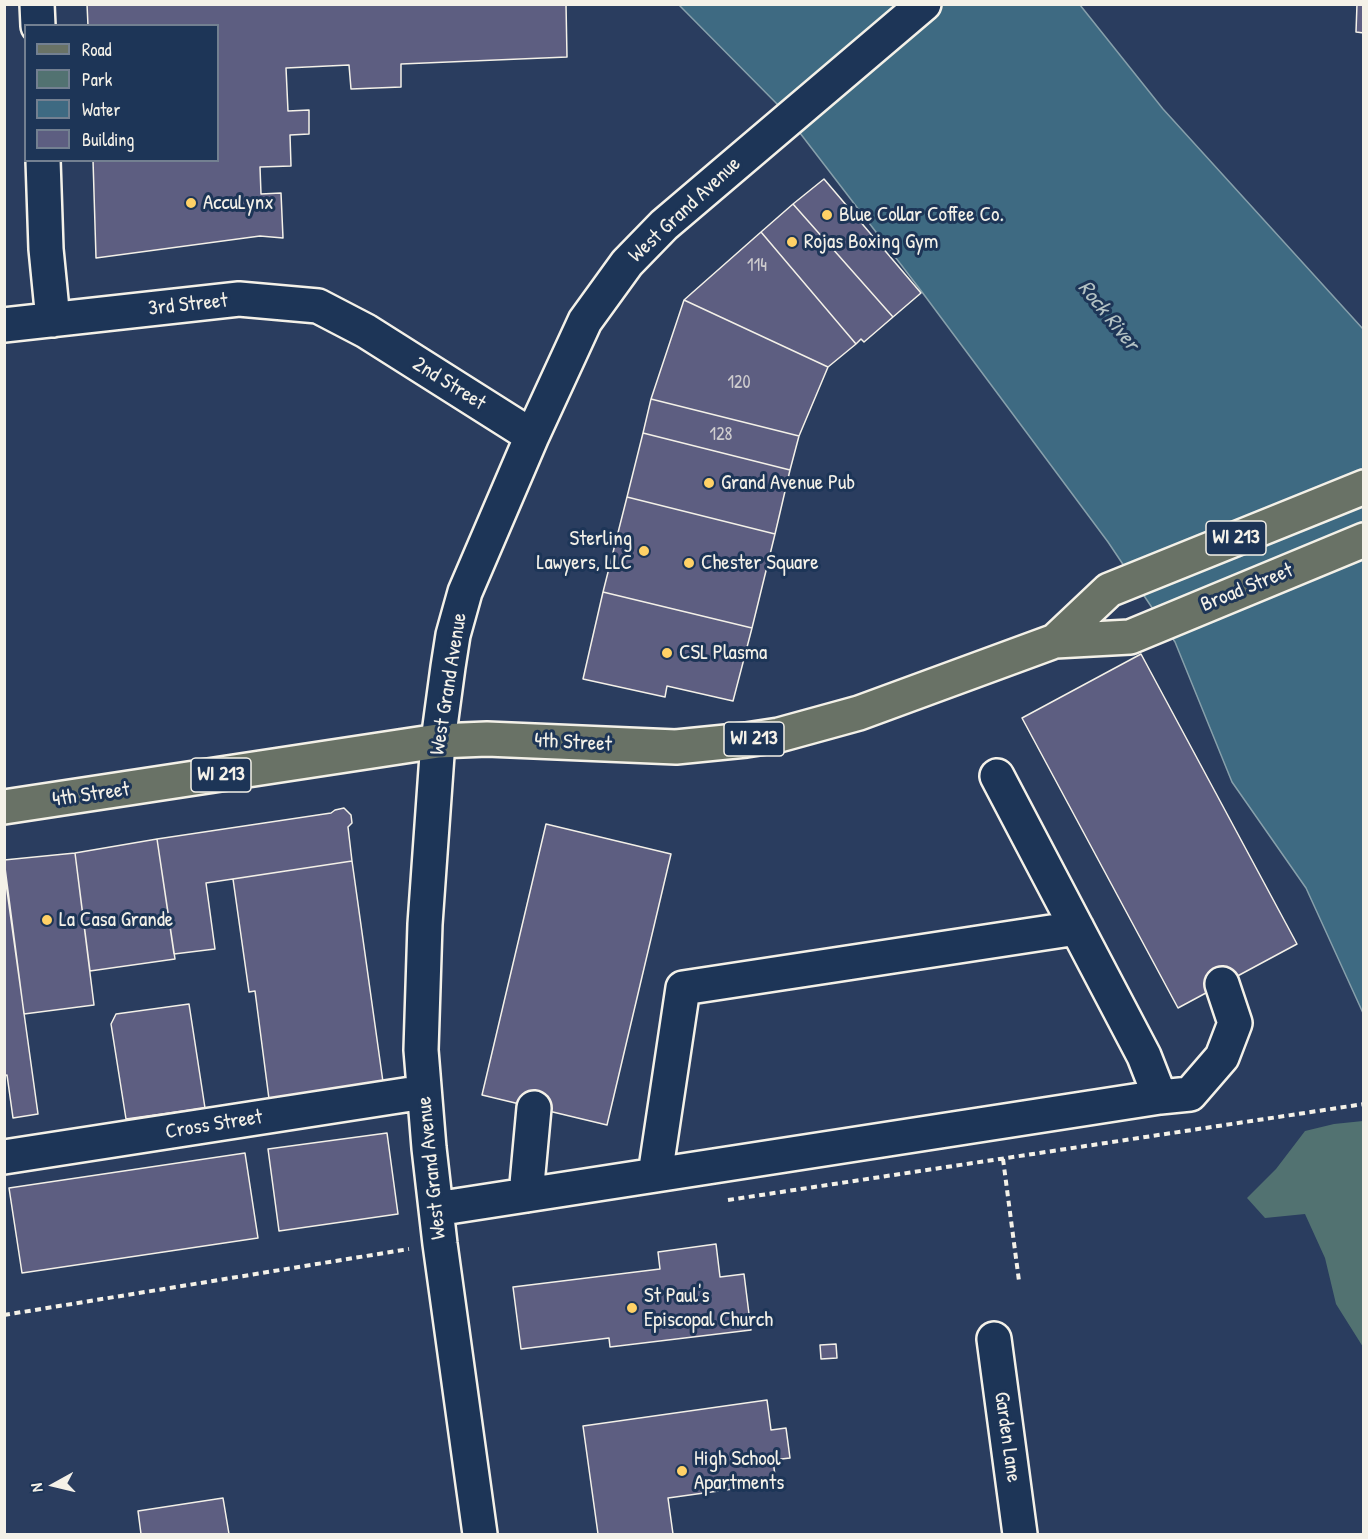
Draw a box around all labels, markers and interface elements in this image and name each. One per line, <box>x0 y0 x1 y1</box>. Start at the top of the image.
legend <box>24 24 219 162</box>
text: Road <box>82 37 112 62</box>
text: Park <box>82 67 112 92</box>
text: Water <box>82 97 120 122</box>
text: Building <box>82 127 134 152</box>
street label: West Grand Avenue <box>624 152 746 268</box>
place label: AccuLynx <box>203 190 274 216</box>
marker: AccuLynx <box>184 196 198 210</box>
place label: Blue Collar Coffee Co. <box>839 202 1004 228</box>
marker: Blue Collar Coffee Co. <box>820 208 834 222</box>
place label: Rojas Boxing Gym <box>804 229 938 255</box>
marker: Rojas Boxing Gym <box>785 235 799 249</box>
house number: 114 <box>747 255 767 277</box>
water label: Rock River <box>1072 276 1144 356</box>
street label: 3rd Street <box>147 288 229 322</box>
street label: 2nd Street <box>408 352 490 416</box>
house number: 120 <box>727 372 751 394</box>
house number: 128 <box>710 424 732 446</box>
place label: Grand Avenue Pub <box>721 470 855 496</box>
marker: Grand Avenue Pub <box>702 476 716 490</box>
road number: WI 213 <box>1206 521 1266 555</box>
place label: Sterling Lawyers, LLC <box>537 526 632 576</box>
marker: Sterling Lawyers, LLC <box>637 544 651 558</box>
place label: Chester Square <box>701 550 819 576</box>
marker: Chester Square <box>682 556 696 570</box>
street label: Broad Street <box>1197 558 1297 618</box>
street label: West Grand Avenue <box>425 611 473 757</box>
place label: CSL Plasma <box>679 640 767 666</box>
marker: CSL Plasma <box>660 646 674 660</box>
road number: WI 213 <box>724 722 784 756</box>
street label: 4th Street <box>534 728 612 758</box>
road number: WI 213 <box>191 758 251 792</box>
street label: 4th Street <box>51 777 131 813</box>
place label: La Casa Grande <box>59 907 173 933</box>
marker: La Casa Grande <box>40 913 54 927</box>
street label: West Grand Avenue <box>412 1095 452 1241</box>
street label: Cross Street <box>164 1105 264 1145</box>
place label: St Paul's Episcopal Church <box>644 1283 773 1333</box>
marker: St Paul's Episcopal Church <box>625 1301 639 1315</box>
street label: Garden Lane <box>988 1390 1026 1484</box>
place label: High School Apartments <box>694 1446 784 1496</box>
north arrow <box>24 1455 84 1515</box>
marker: High School Apartments <box>675 1464 689 1478</box>
text: N <box>25 1482 48 1493</box>

